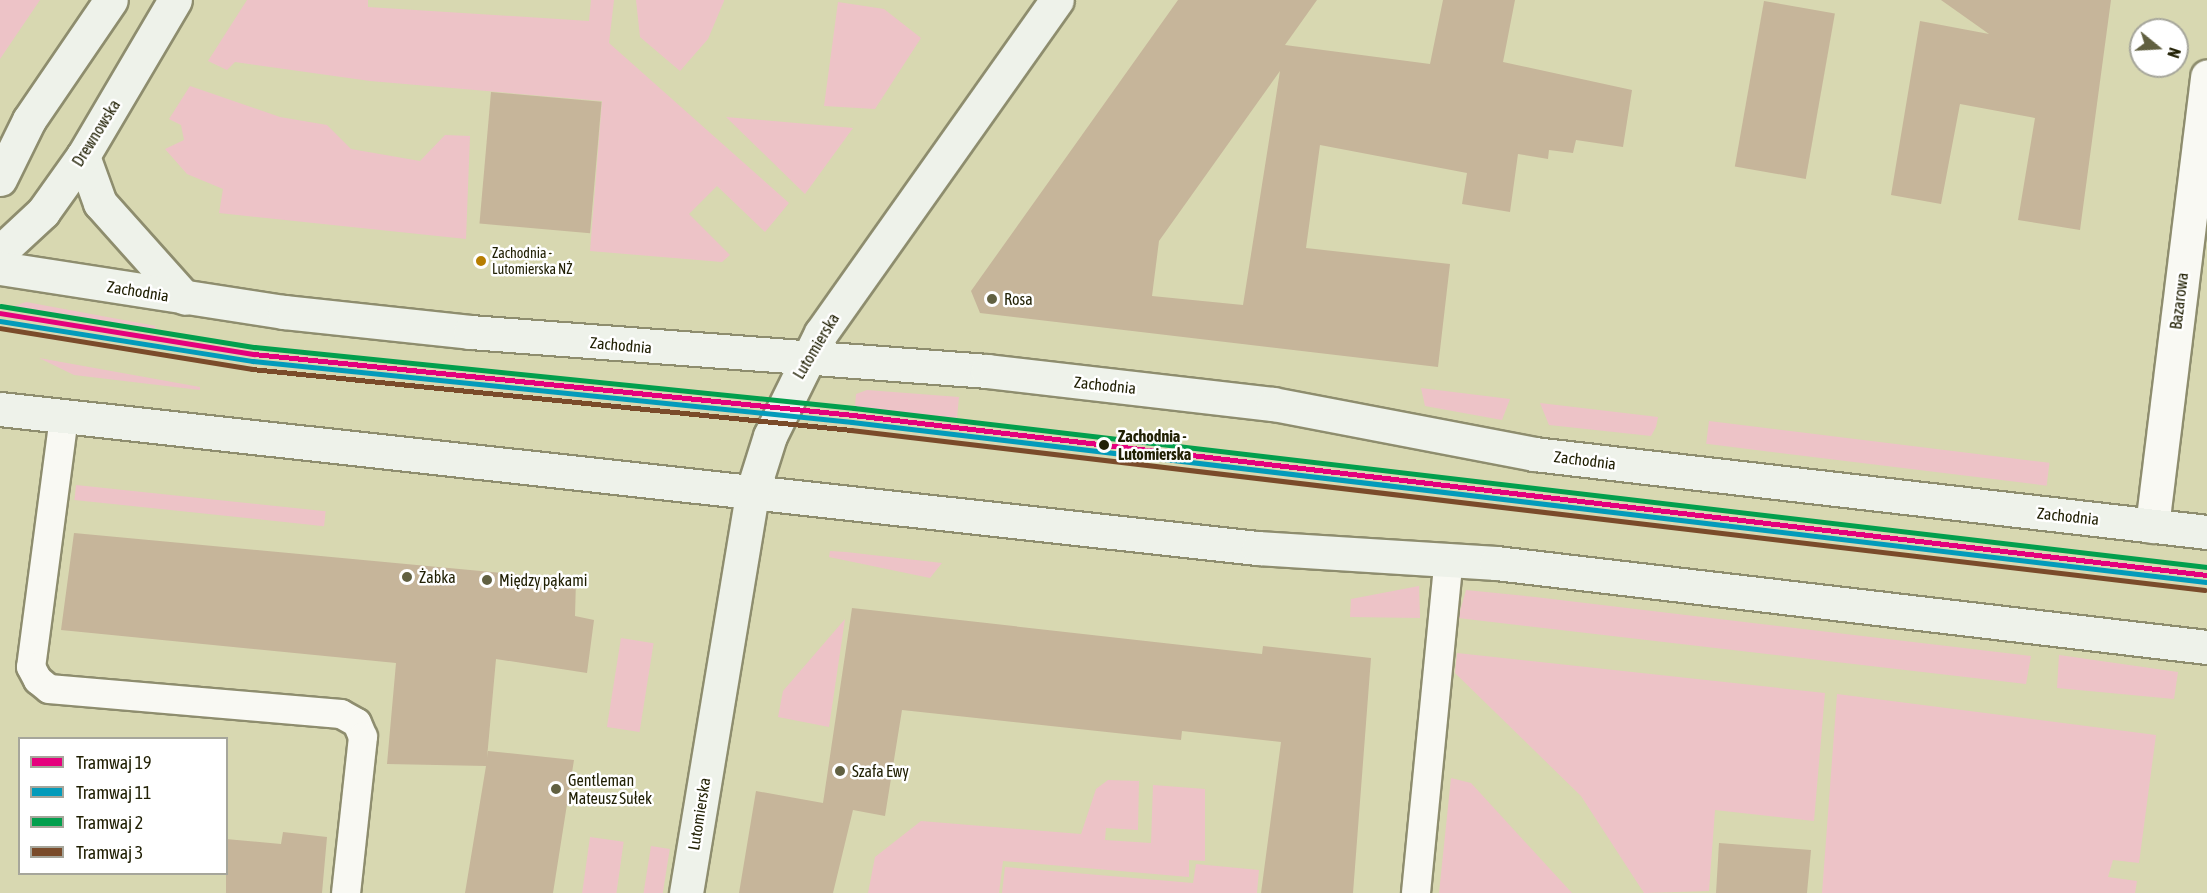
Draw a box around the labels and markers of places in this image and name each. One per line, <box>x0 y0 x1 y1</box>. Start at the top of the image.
place label: Zachodnia - Lutomierska NŻ <box>492 245 573 278</box>
marker: Zachodnia - Lutomierska NŻ <box>475 255 487 267</box>
place label: Rosa <box>1004 289 1033 309</box>
marker: Rosa <box>985 292 999 306</box>
place label: Zachodnia - Lutomierska <box>1118 426 1191 464</box>
marker: Zachodnia - Lutomierska <box>1095 436 1113 454</box>
place label: Żabka <box>419 567 456 587</box>
marker: Żabka <box>400 570 414 584</box>
place label: Między pąkami <box>499 570 587 590</box>
marker: Między pąkami <box>480 573 494 587</box>
place label: Szafa Ewy <box>852 761 909 781</box>
marker: Szafa Ewy <box>833 764 847 778</box>
place label: Gentleman Mateusz Sułek <box>568 770 652 808</box>
marker: Gentleman Mateusz Sułek <box>549 782 563 796</box>

